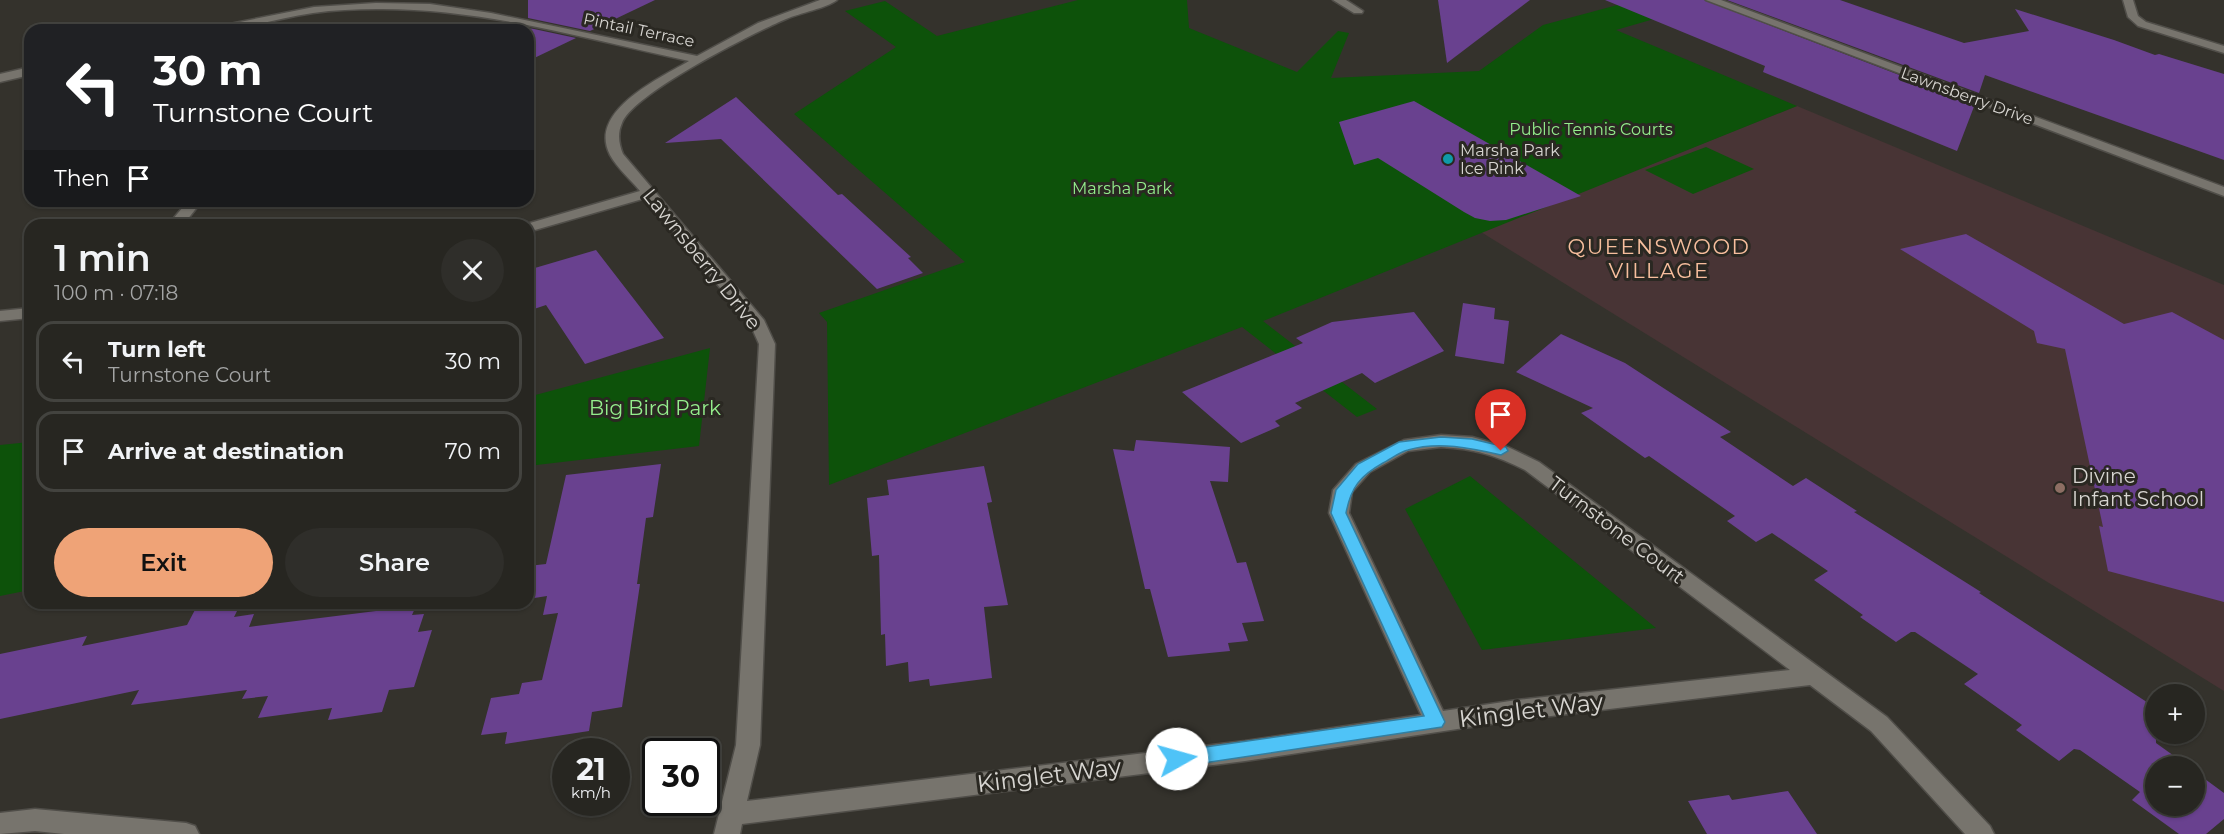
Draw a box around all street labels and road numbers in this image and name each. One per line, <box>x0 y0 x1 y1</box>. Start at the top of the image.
street label: Pintail Terrace <box>582 9 696 51</box>
street label: Lawnsberry Drive <box>1898 63 2036 129</box>
street label: Lawnsberry Drive <box>638 184 766 334</box>
street label: Turnstone Court <box>1545 471 1689 589</box>
street label: Kinglet Way <box>1457 687 1605 733</box>
street label: Kinglet Way <box>975 752 1123 798</box>

